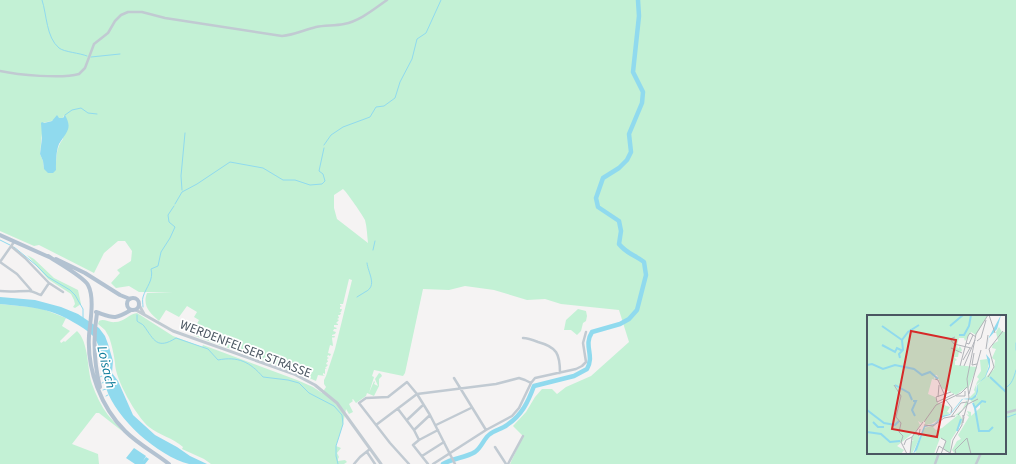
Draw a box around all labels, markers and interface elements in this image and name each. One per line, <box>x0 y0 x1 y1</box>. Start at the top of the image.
inset map <box>867 315 1006 454</box>
street label: WERDENFELSER STRASSE <box>177 316 314 382</box>
water label: Loisach <box>91 344 121 391</box>

